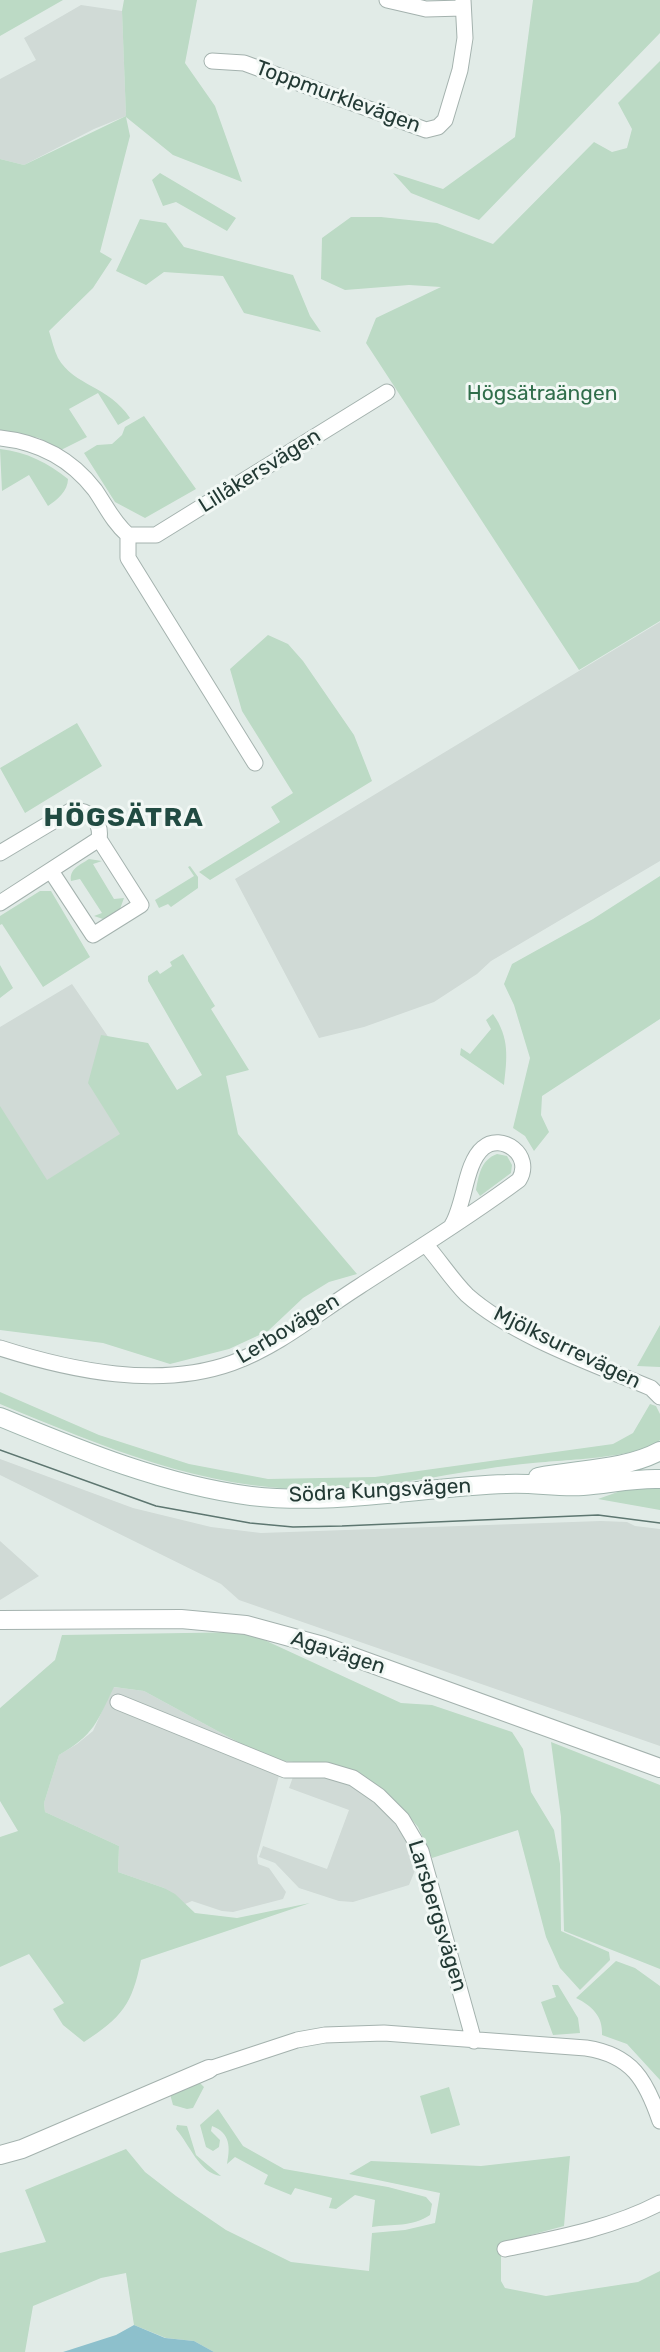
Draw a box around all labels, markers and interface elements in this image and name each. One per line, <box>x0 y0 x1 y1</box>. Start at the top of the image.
street label: Toppmurklevägen <box>252 55 424 139</box>
park label: Högsätraängen <box>467 381 617 407</box>
street label: Lillåkersvägen <box>194 424 326 518</box>
district label: HÖGSÄTRA <box>44 802 204 834</box>
street label: Lerbovägen <box>232 1289 344 1369</box>
street label: Mjölksurrevägen <box>489 1302 645 1394</box>
street label: Södra Kungsvägen <box>288 1474 472 1508</box>
street label: Agavägen <box>288 1626 388 1680</box>
street label: Larsbergsvägen <box>402 1837 472 1995</box>

